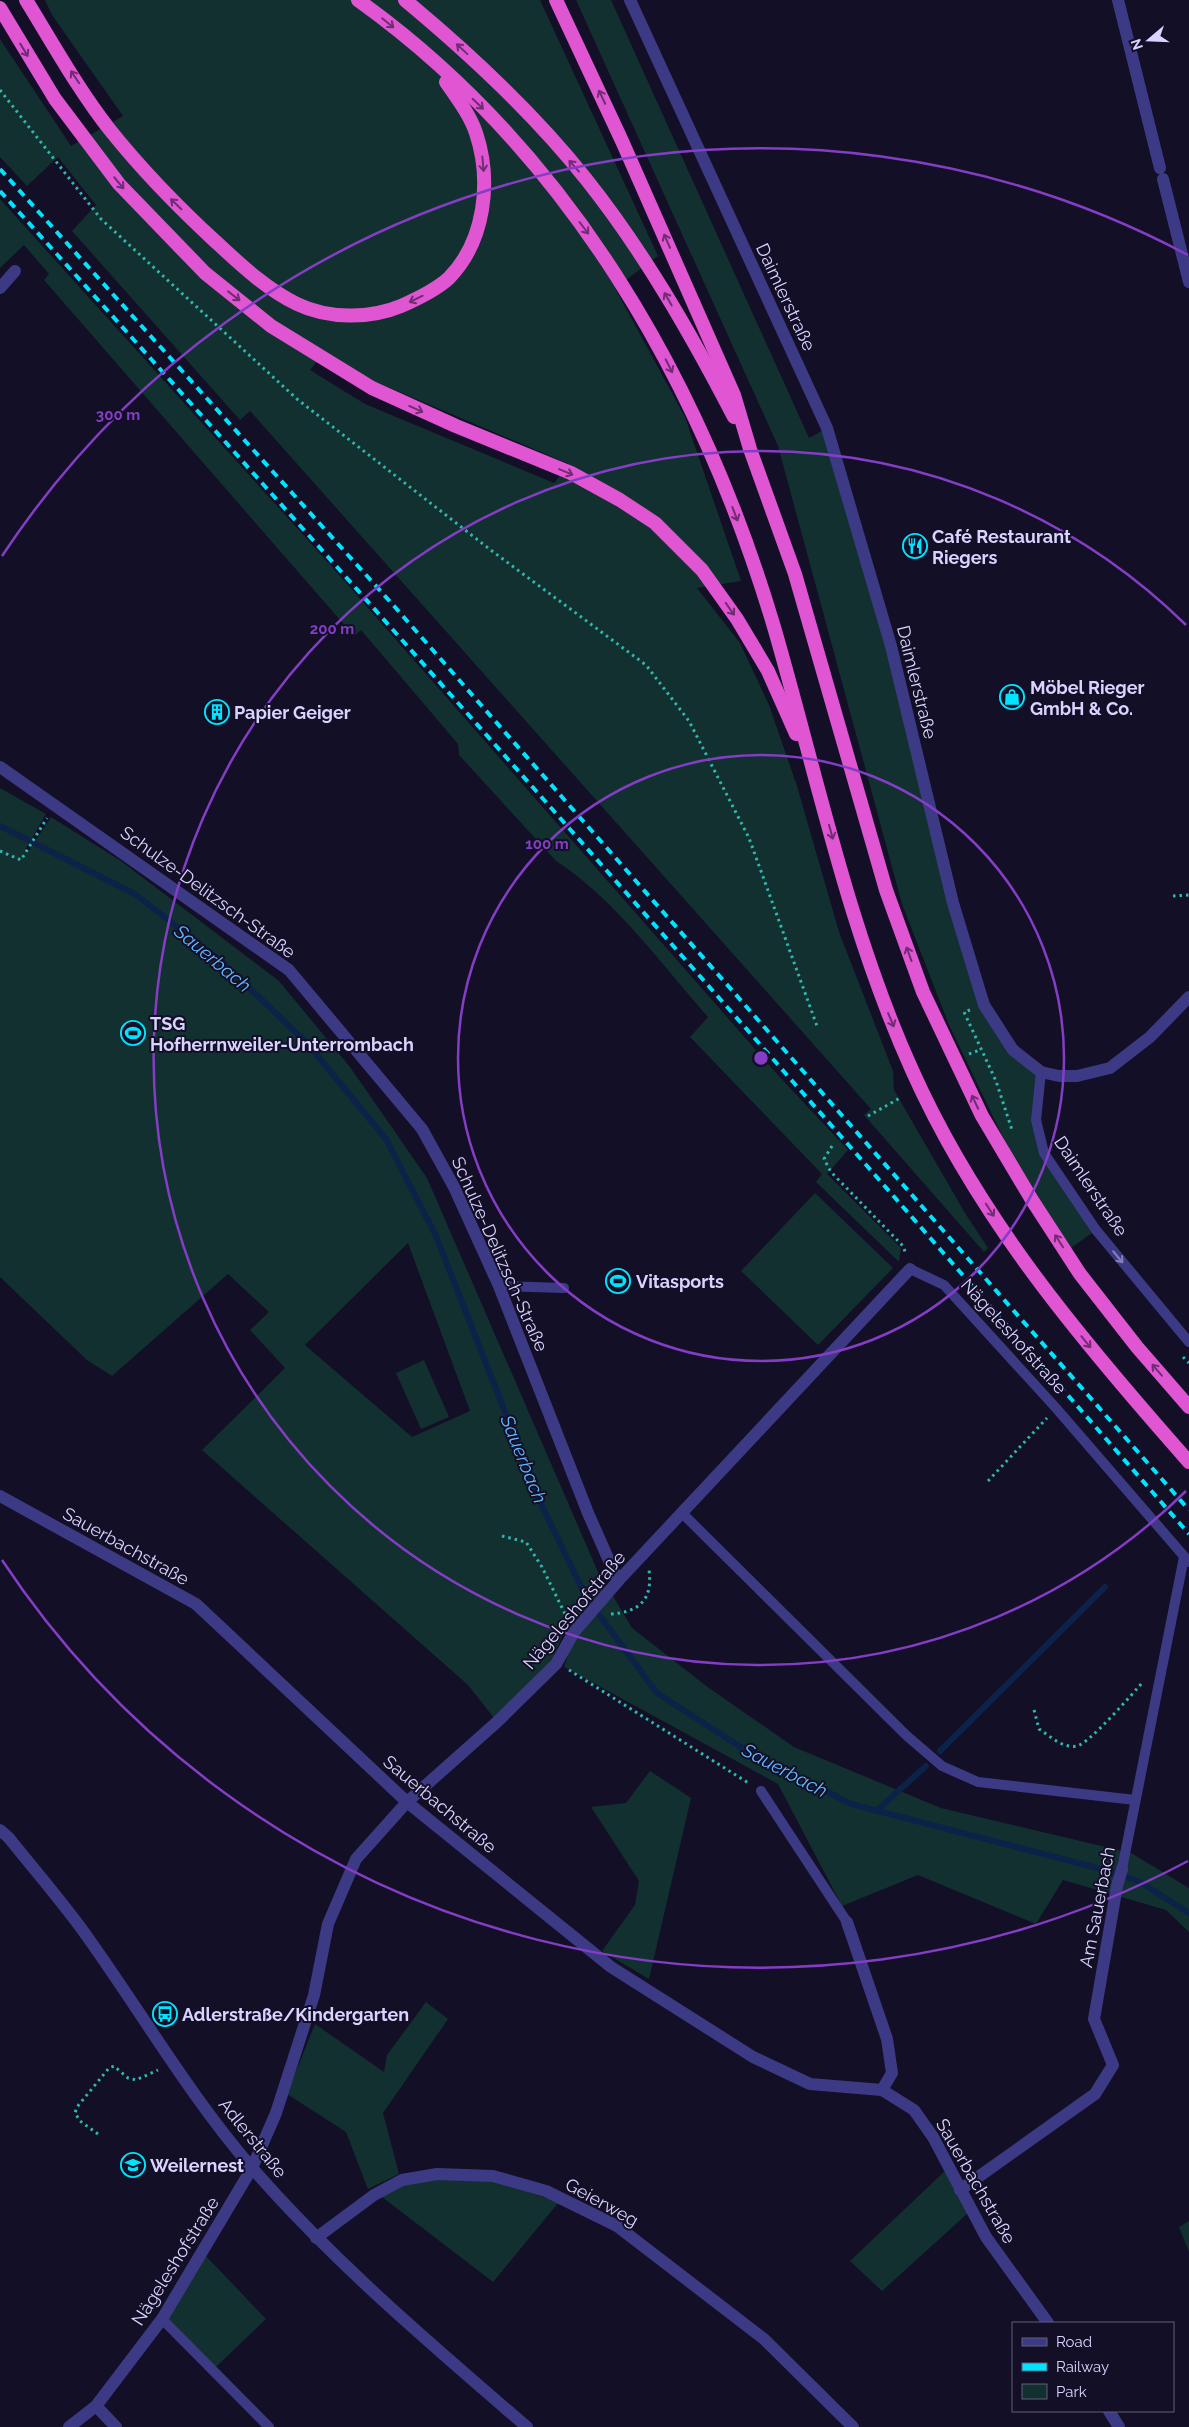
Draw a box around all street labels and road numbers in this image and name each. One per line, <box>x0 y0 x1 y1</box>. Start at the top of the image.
street label: Daimlerstraße <box>752 240 820 354</box>
street label: Daimlerstraße <box>893 623 941 741</box>
street label: Schulze-Delitzsch-Straße <box>117 822 300 963</box>
street label: Daimlerstraße <box>1050 1132 1132 1240</box>
street label: Schulze-Delitzsch-Straße <box>448 1153 553 1355</box>
street label: Nägeleshofstraße <box>957 1274 1072 1398</box>
street label: Sauerbachstraße <box>59 1503 193 1590</box>
street label: Nägeleshofstraße <box>518 1546 630 1673</box>
street label: Sauerbachstraße <box>379 1751 501 1858</box>
street label: Am Sauerbach <box>1075 1845 1119 1969</box>
street label: Adlerstraße <box>215 2094 292 2182</box>
street label: Sauerbachstraße <box>932 2115 1021 2248</box>
street label: Geierweg <box>562 2173 642 2231</box>
street label: Nägeleshofstraße <box>127 2192 223 2329</box>

